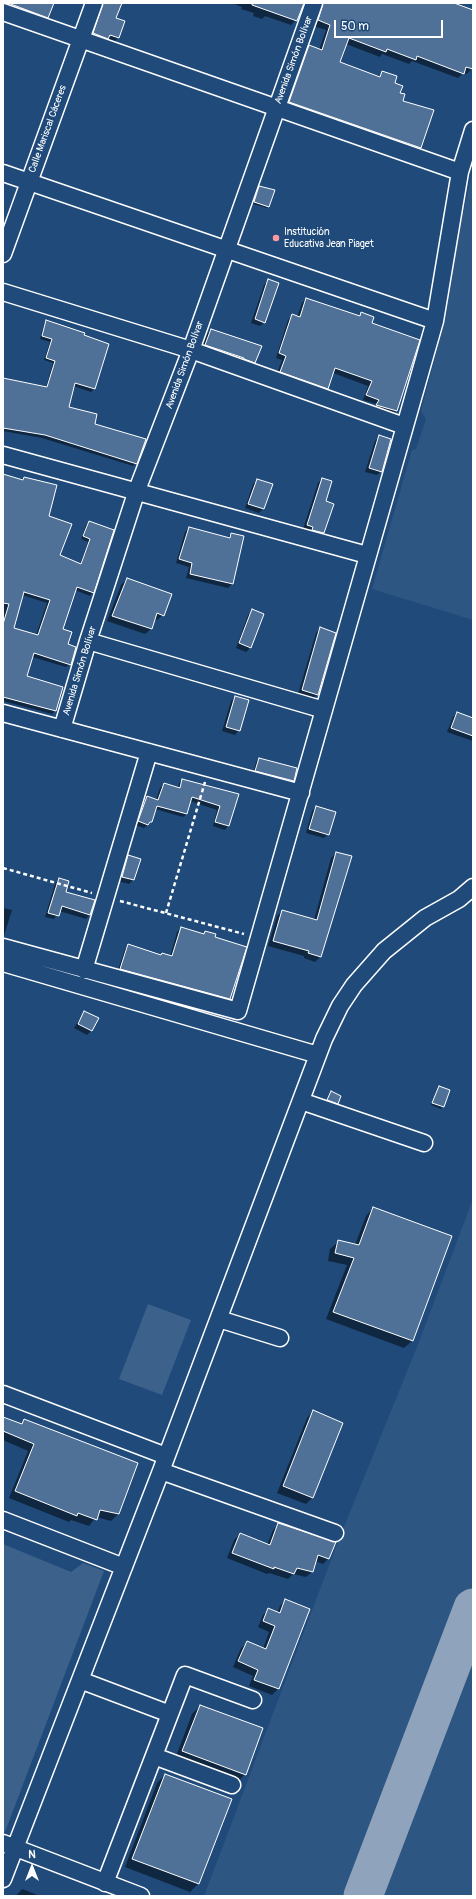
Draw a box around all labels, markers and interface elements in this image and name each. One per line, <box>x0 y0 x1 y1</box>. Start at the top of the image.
scale bar <box>336 12 445 38</box>
street label: Avenida Simón Bolívar <box>272 14 316 106</box>
text: 50 m <box>341 19 369 34</box>
street label: Calle Mariscal Cáceres <box>27 84 69 174</box>
place label: Institución Educativa Jean Piaget <box>284 226 374 250</box>
marker: Institución Educativa Jean Piaget <box>271 233 281 243</box>
street label: Avenida Simón Bolívar <box>163 319 207 411</box>
street label: Avenida Simón Bolívar <box>61 625 99 717</box>
north arrow <box>12 1847 52 1887</box>
text: N <box>28 1848 36 1861</box>

